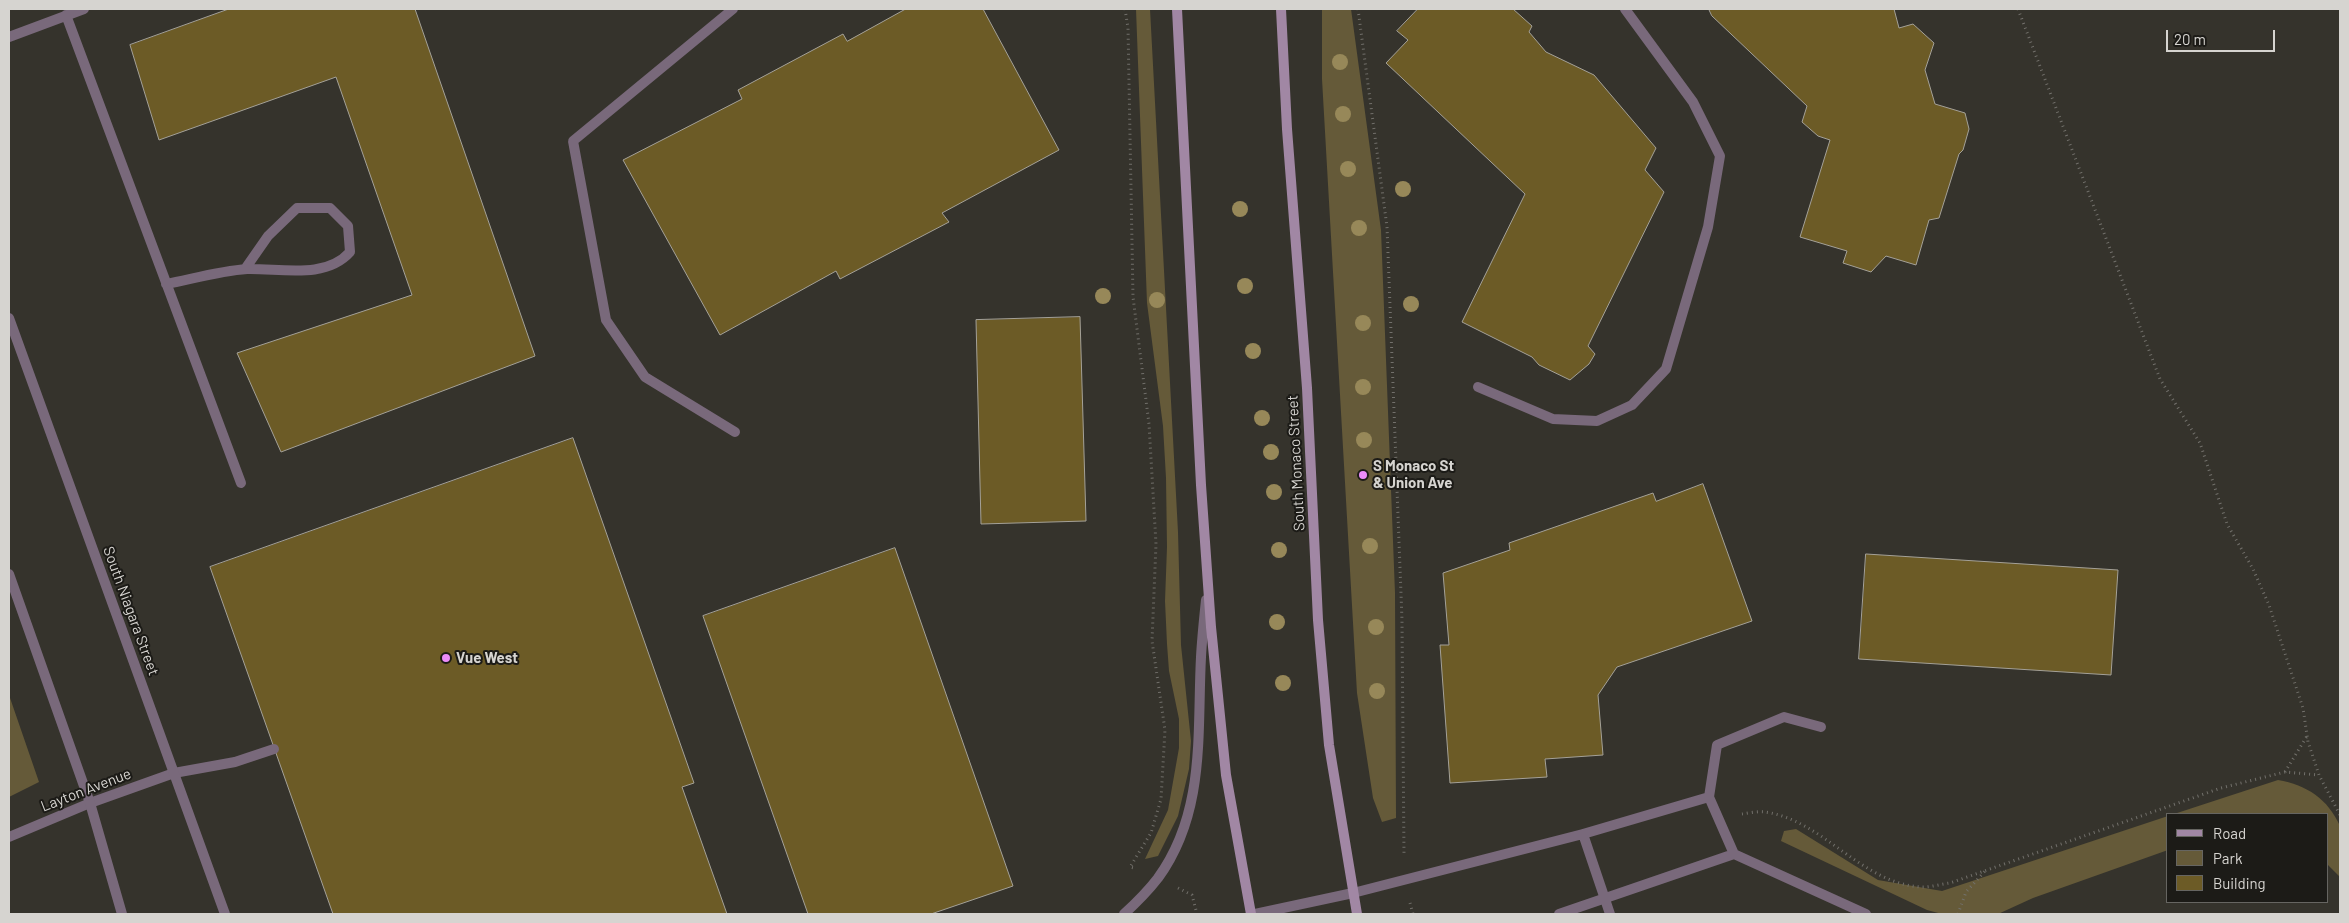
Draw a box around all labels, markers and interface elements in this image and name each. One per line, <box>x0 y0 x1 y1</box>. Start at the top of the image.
scale bar <box>2169 20 2278 52</box>
text: 20 m <box>2174 30 2206 48</box>
street label: South Monaco Street <box>1283 395 1309 531</box>
place label: S Monaco St & Union Ave <box>1373 457 1454 492</box>
marker: S Monaco St & Union Ave <box>1357 469 1369 481</box>
street label: South Niagara Street <box>99 544 163 678</box>
place label: Vue West <box>456 649 518 667</box>
marker: Vue West <box>440 652 452 664</box>
street label: Layton Avenue <box>38 765 134 815</box>
legend <box>2166 813 2329 903</box>
text: Road <box>2213 824 2246 842</box>
text: Park <box>2213 849 2242 867</box>
text: Building <box>2213 874 2266 892</box>

